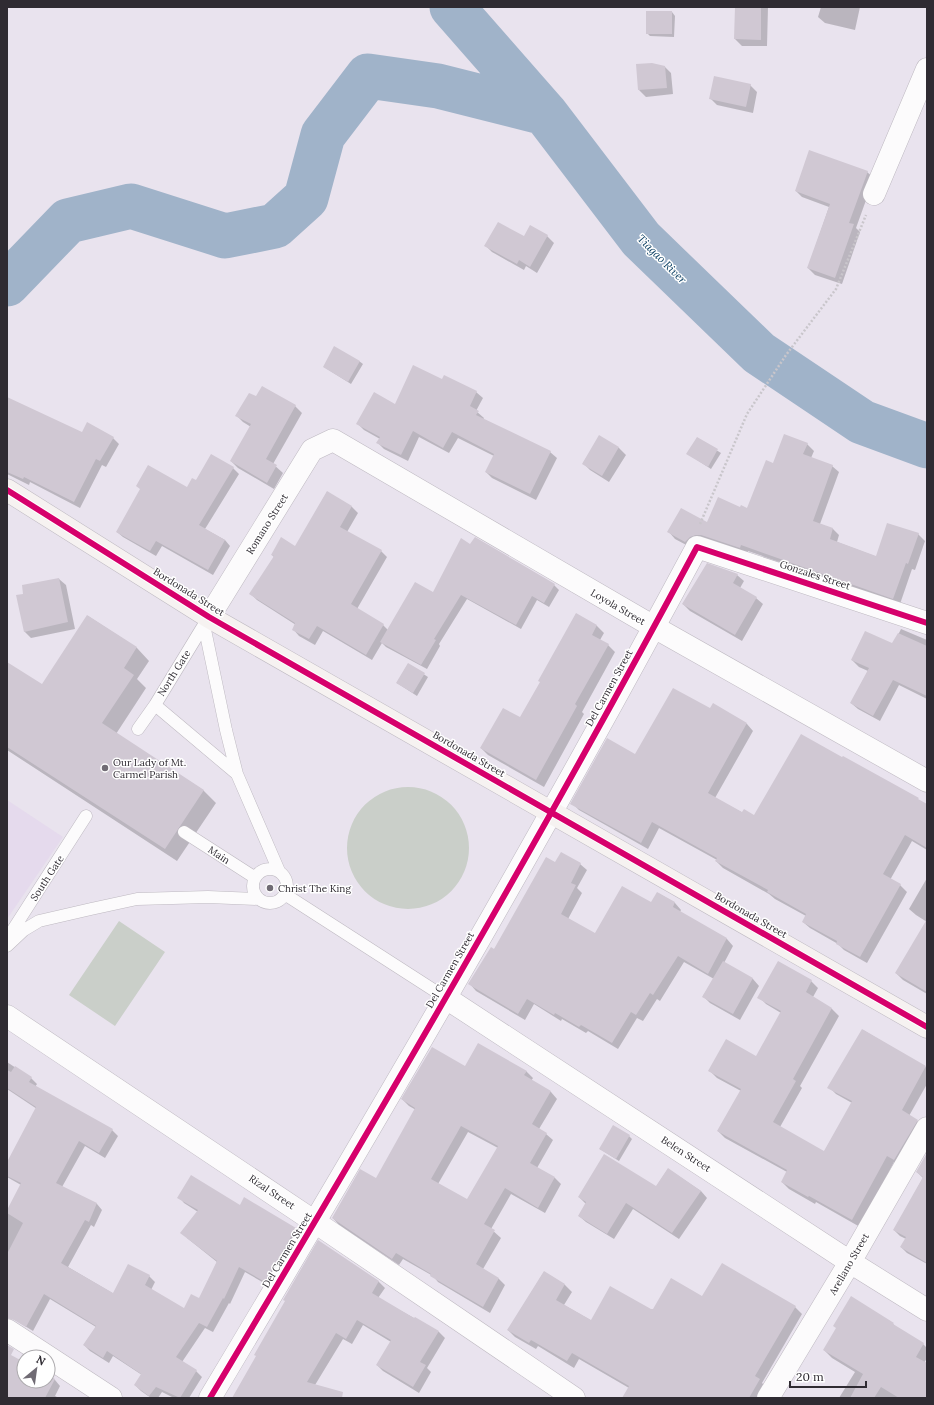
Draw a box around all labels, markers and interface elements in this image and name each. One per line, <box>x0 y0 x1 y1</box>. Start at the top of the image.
water label: Tiagao River <box>635 232 690 287</box>
street label: Romano Street <box>243 491 291 557</box>
street label: Gonzales Street <box>778 557 852 593</box>
street label: Bordonada Street <box>151 565 227 619</box>
street label: Loyola Street <box>588 586 648 628</box>
street label: North Gate <box>155 647 194 699</box>
street label: Del Carmen Street <box>582 647 636 729</box>
street label: Bordonada Street <box>430 728 508 780</box>
place label: Our Lady of Mt. Carmel Parish <box>113 756 186 781</box>
marker: Our Lady of Mt. Carmel Parish <box>100 763 110 773</box>
street label: Main <box>206 843 232 867</box>
street label: South Gate <box>27 852 67 903</box>
place label: Christ The King <box>278 882 351 895</box>
marker: Christ The King <box>265 883 275 893</box>
street label: Bordonada Street <box>712 889 790 941</box>
street label: Del Carmen Street <box>423 929 477 1011</box>
street label: Belen Street <box>659 1133 713 1175</box>
street label: Rizal Street <box>246 1172 298 1212</box>
street label: Del Carmen Street <box>259 1210 315 1290</box>
street label: Arellano Street <box>826 1231 872 1298</box>
north arrow <box>16 1349 56 1389</box>
text: N <box>34 1352 48 1369</box>
scale bar <box>790 1363 866 1389</box>
text: 20 m <box>796 1369 824 1384</box>

